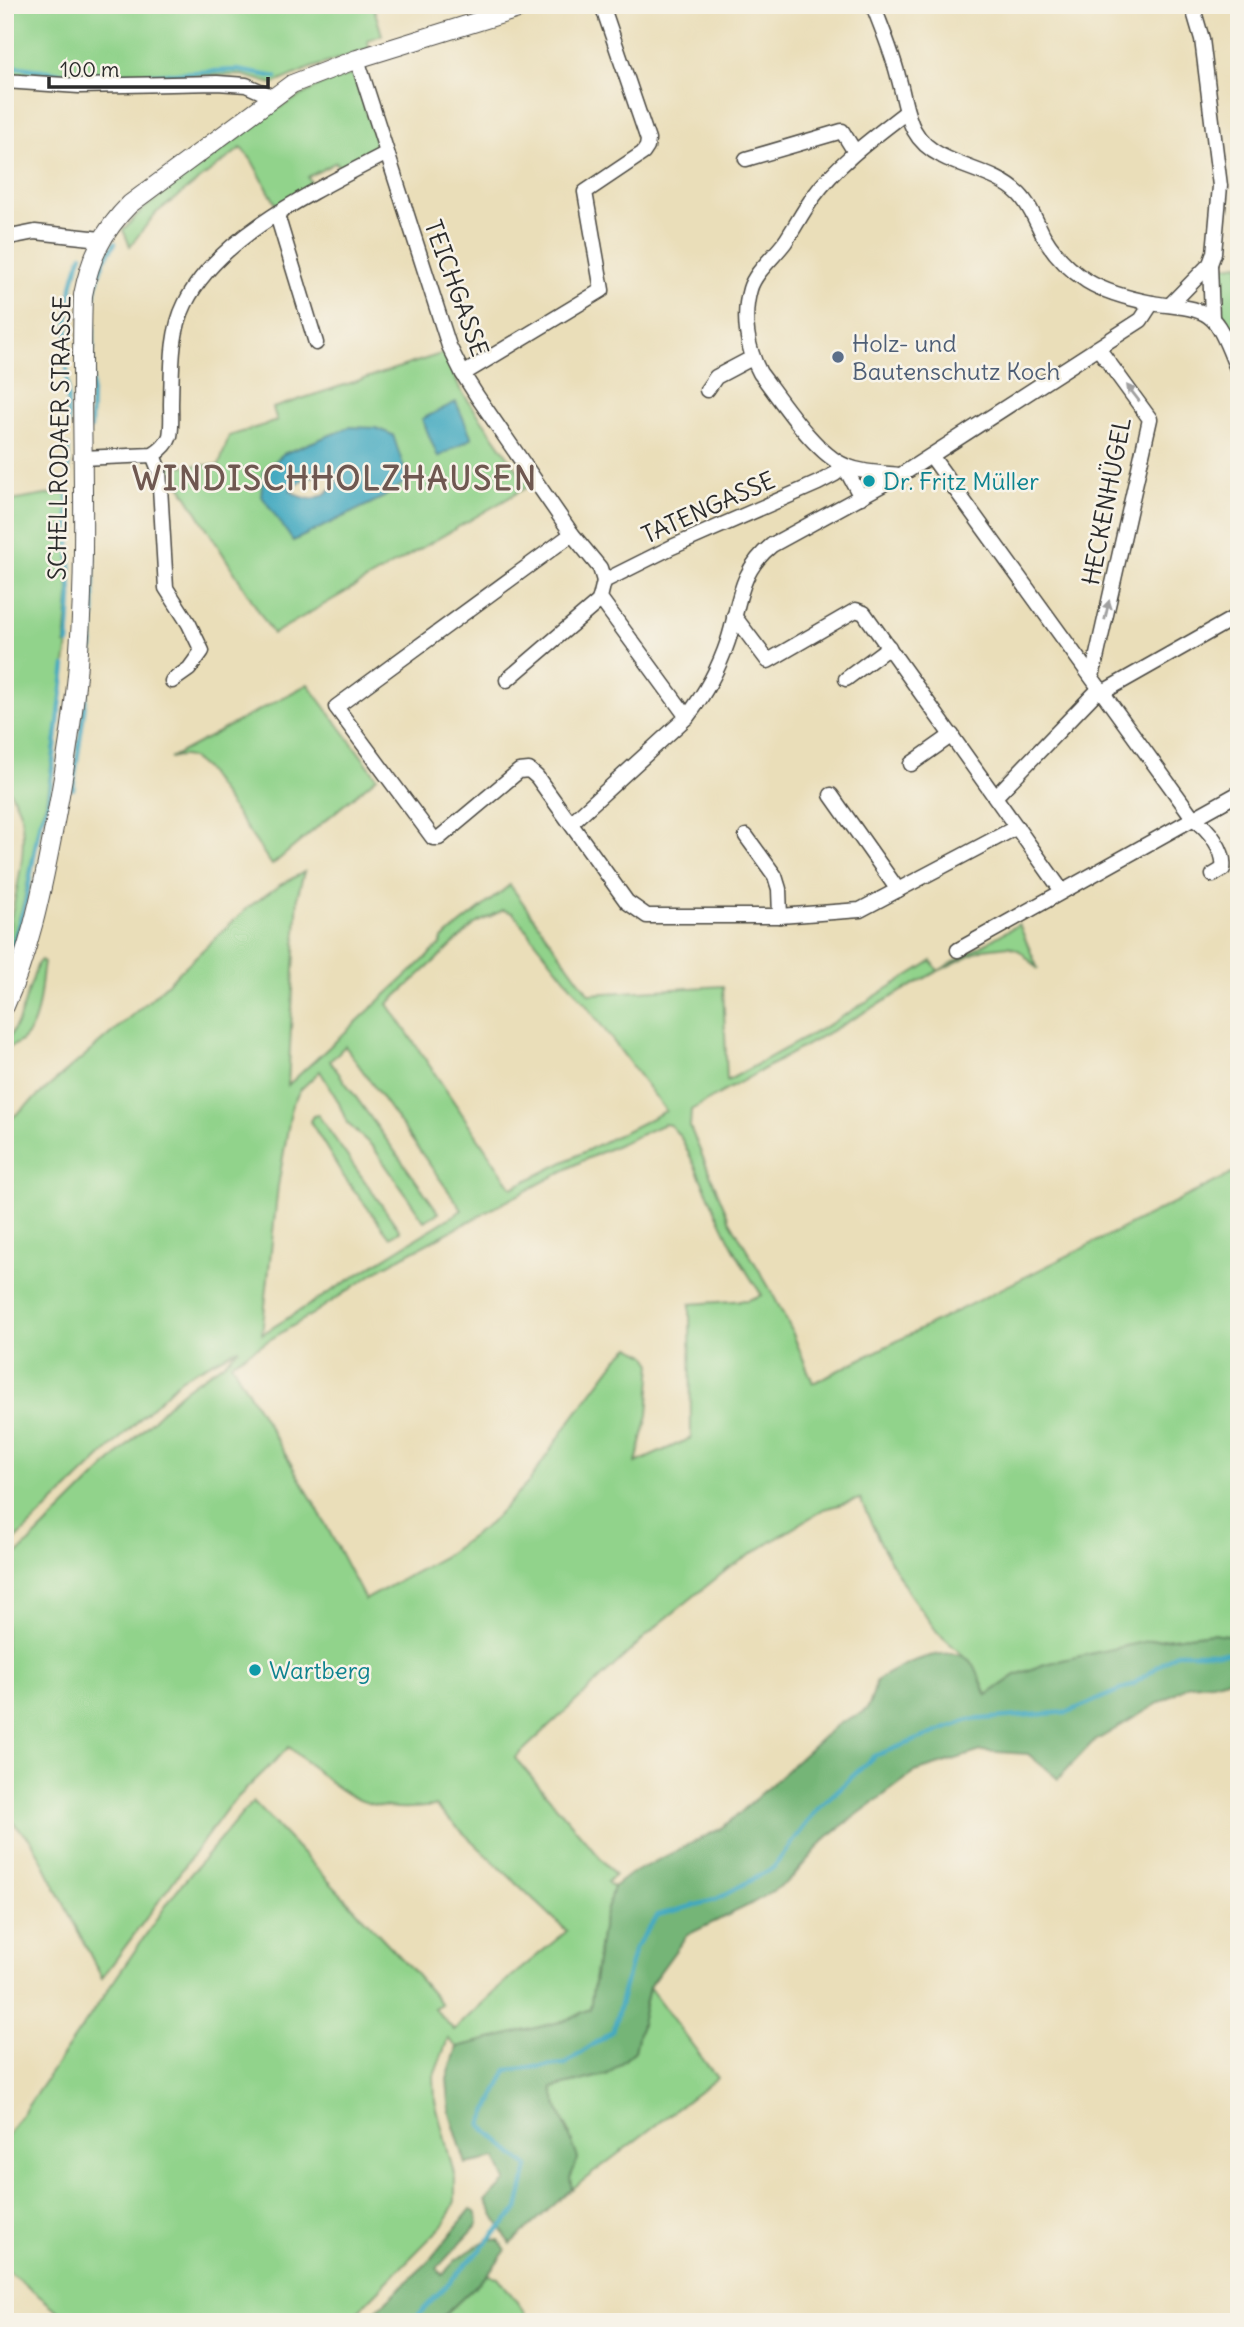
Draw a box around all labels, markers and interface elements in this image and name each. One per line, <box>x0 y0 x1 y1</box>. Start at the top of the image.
scale bar <box>49 46 268 90</box>
text: 100 m <box>60 56 119 83</box>
street label: TEICHGASSE <box>418 216 496 360</box>
street label: SCHELLRODAER STRASSE <box>42 295 76 581</box>
place label: Holz- und Bautenschutz Koch <box>852 328 1060 386</box>
marker: Holz- und Bautenschutz Koch <box>830 349 846 365</box>
one-way arrow <box>1126 384 1140 402</box>
street label: HECKENHÜGEL <box>1075 415 1137 587</box>
district label: WINDISCHHOLZHAUSEN <box>132 458 538 499</box>
street label: TATENGASSE <box>637 464 779 550</box>
place label: Dr. Fritz Müller <box>883 466 1039 496</box>
marker: Dr. Fritz Müller <box>861 473 877 489</box>
one-way arrow <box>1102 599 1113 621</box>
place label: Wartberg <box>269 1655 371 1685</box>
marker: Wartberg <box>247 1662 263 1678</box>

